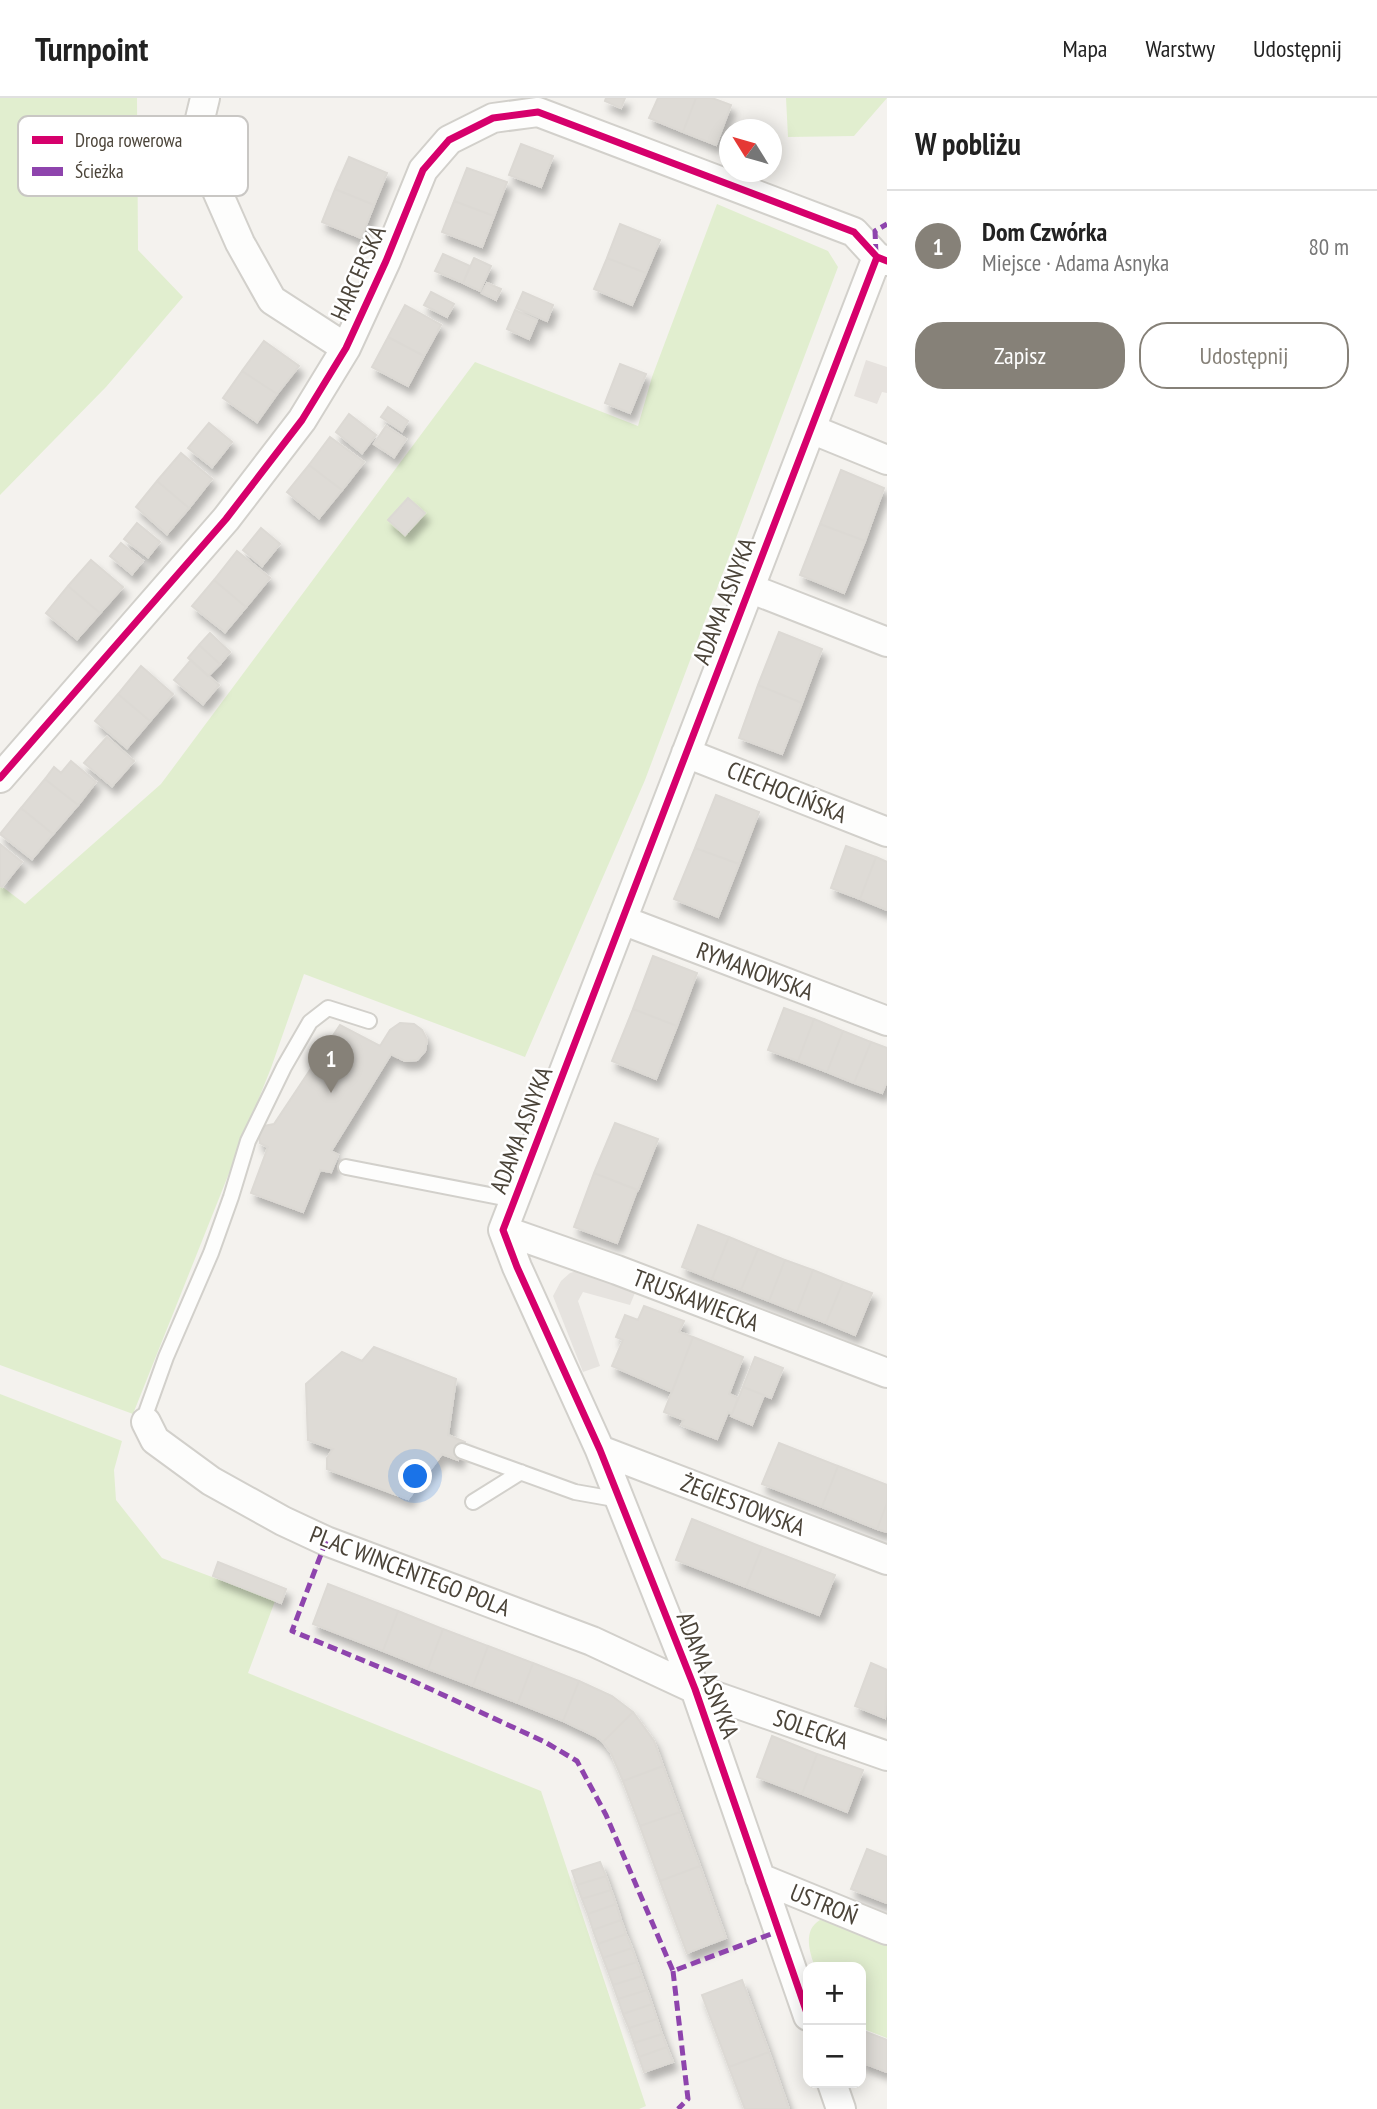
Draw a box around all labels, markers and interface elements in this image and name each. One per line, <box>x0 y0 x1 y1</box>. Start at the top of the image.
text: Turnpoint <box>35 27 148 70</box>
text: Mapa <box>1063 33 1107 64</box>
text: Warstwy <box>1145 33 1215 64</box>
text: Udostępnij <box>1253 33 1342 64</box>
legend <box>18 116 248 196</box>
north arrow <box>719 119 782 182</box>
text: W pobliżu <box>915 124 1021 163</box>
text: Droga rowerowa <box>75 128 182 152</box>
text: Ścieżka <box>75 159 124 183</box>
text: Dom Czwórka <box>982 215 1107 248</box>
street label: HARCERSKA <box>323 220 393 325</box>
text: 1 <box>933 232 944 261</box>
text: 80 m <box>1308 232 1349 261</box>
text: Miejsce · Adama Asnyka <box>982 248 1169 277</box>
button: Zapisz <box>915 322 1125 389</box>
button: Udostępnij <box>1139 322 1349 389</box>
street label: ADAMA ASNYKA <box>686 533 763 669</box>
street label: CIECHOCIŃSKA <box>723 754 852 830</box>
street label: RYMANOWSKA <box>692 935 818 1008</box>
pin: 1 <box>308 1035 354 1093</box>
street label: ADAMA ASNYKA <box>483 1062 560 1198</box>
street label: TRUSKAWIECKA <box>629 1262 764 1338</box>
your location <box>398 1459 432 1493</box>
street label: ŻEGIESTOWSKA <box>677 1467 810 1543</box>
street label: PLAC WINCENTEGO POLA <box>306 1519 515 1624</box>
street label: ADAMA ASNYKA <box>670 1607 747 1743</box>
street label: SOLECKA <box>769 1702 853 1756</box>
street label: USTROŃ <box>786 1876 862 1932</box>
map controls <box>803 1962 866 2088</box>
button: + <box>803 1962 866 2025</box>
button: − <box>803 2025 866 2088</box>

